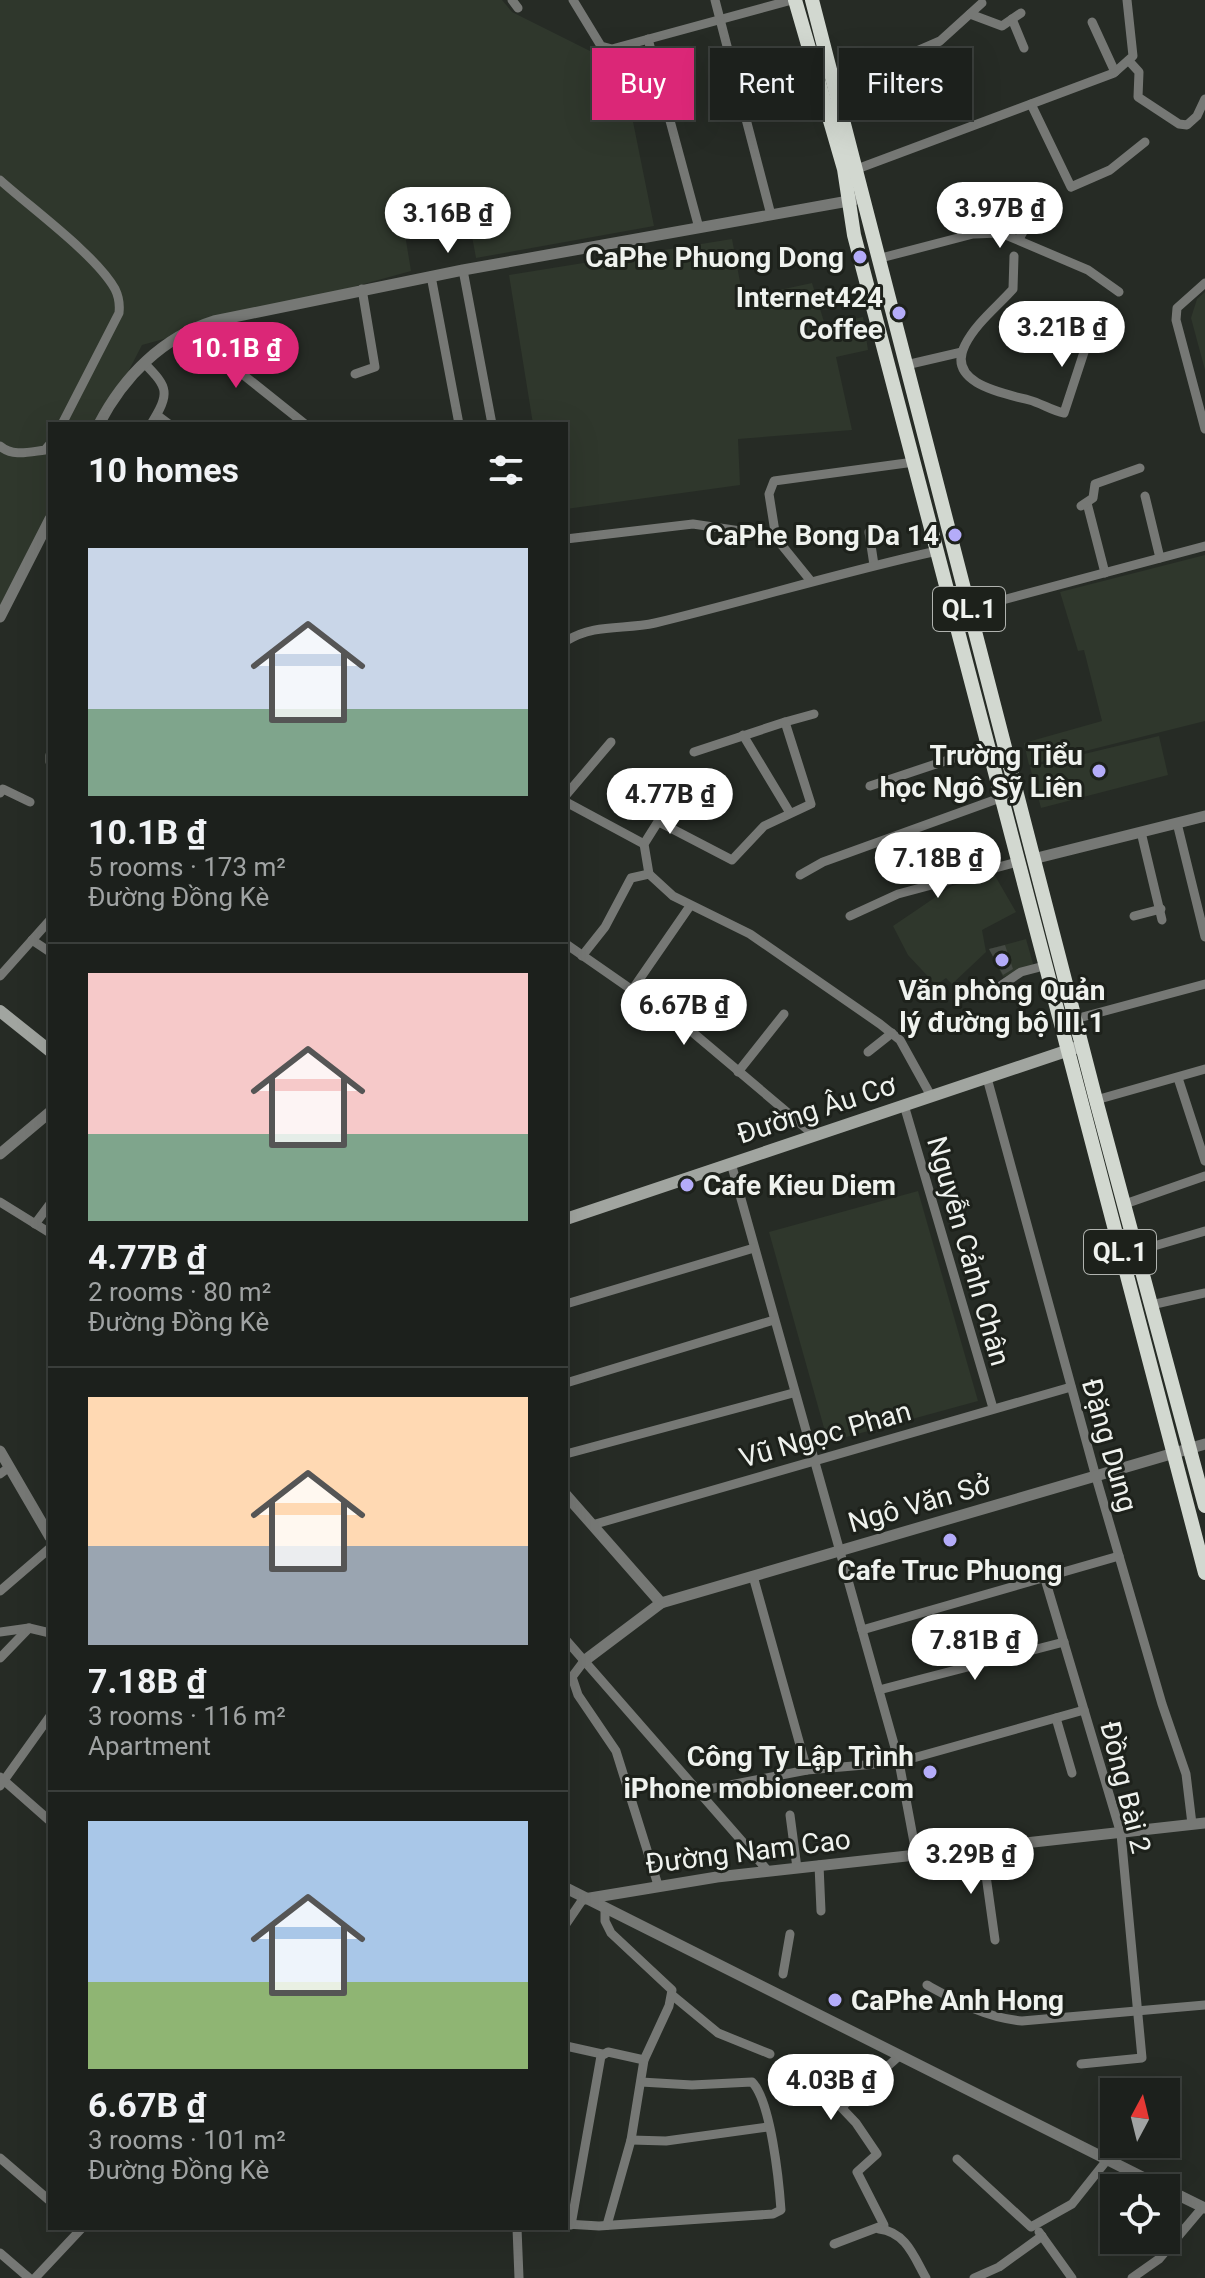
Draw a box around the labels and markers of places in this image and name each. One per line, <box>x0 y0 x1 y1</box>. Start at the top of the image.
pin: 3.97B ₫ <box>926 182 1074 250</box>
pin: 3.16B ₫ <box>374 187 522 255</box>
place label: CaPhe Phuong Dong <box>585 241 844 274</box>
marker: CaPhe Phuong Dong <box>851 248 869 266</box>
place label: Internet424 Coffee <box>736 281 883 346</box>
pin: 3.21B ₫ <box>988 301 1136 369</box>
marker: Internet424 Coffee <box>890 304 908 322</box>
pin: 10.1B ₫ <box>162 322 310 390</box>
place label: CaPhe Bong Da 14 <box>705 519 939 552</box>
marker: CaPhe Bong Da 14 <box>946 526 964 544</box>
place label: Trường Tiểu học Ngô Sỹ Liên <box>880 739 1083 804</box>
marker: Trường Tiểu học Ngô Sỹ Liên <box>1090 762 1108 780</box>
pin: 4.77B ₫ <box>596 768 744 836</box>
pin: 7.18B ₫ <box>864 832 1012 900</box>
marker: Văn phòng Quản lý đường bộ III.1 <box>993 951 1011 969</box>
place label: Văn phòng Quản lý đường bộ III.1 <box>899 974 1105 1039</box>
pin: 6.67B ₫ <box>610 979 758 1047</box>
place label: Cafe Kieu Diem <box>703 1169 896 1202</box>
marker: Cafe Kieu Diem <box>678 1176 696 1194</box>
marker: Cafe Truc Phuong <box>941 1531 959 1549</box>
place label: Cafe Truc Phuong <box>837 1554 1063 1587</box>
pin: 7.81B ₫ <box>901 1614 1049 1682</box>
place label: Công Ty Lập Trình iPhone mobioneer.com <box>623 1740 914 1805</box>
marker: Công Ty Lập Trình iPhone mobioneer.com <box>921 1763 939 1781</box>
pin: 3.29B ₫ <box>897 1828 1045 1896</box>
place label: CaPhe Anh Hong <box>851 1984 1064 2017</box>
marker: CaPhe Anh Hong <box>826 1991 844 2009</box>
pin: 4.03B ₫ <box>757 2054 905 2122</box>

